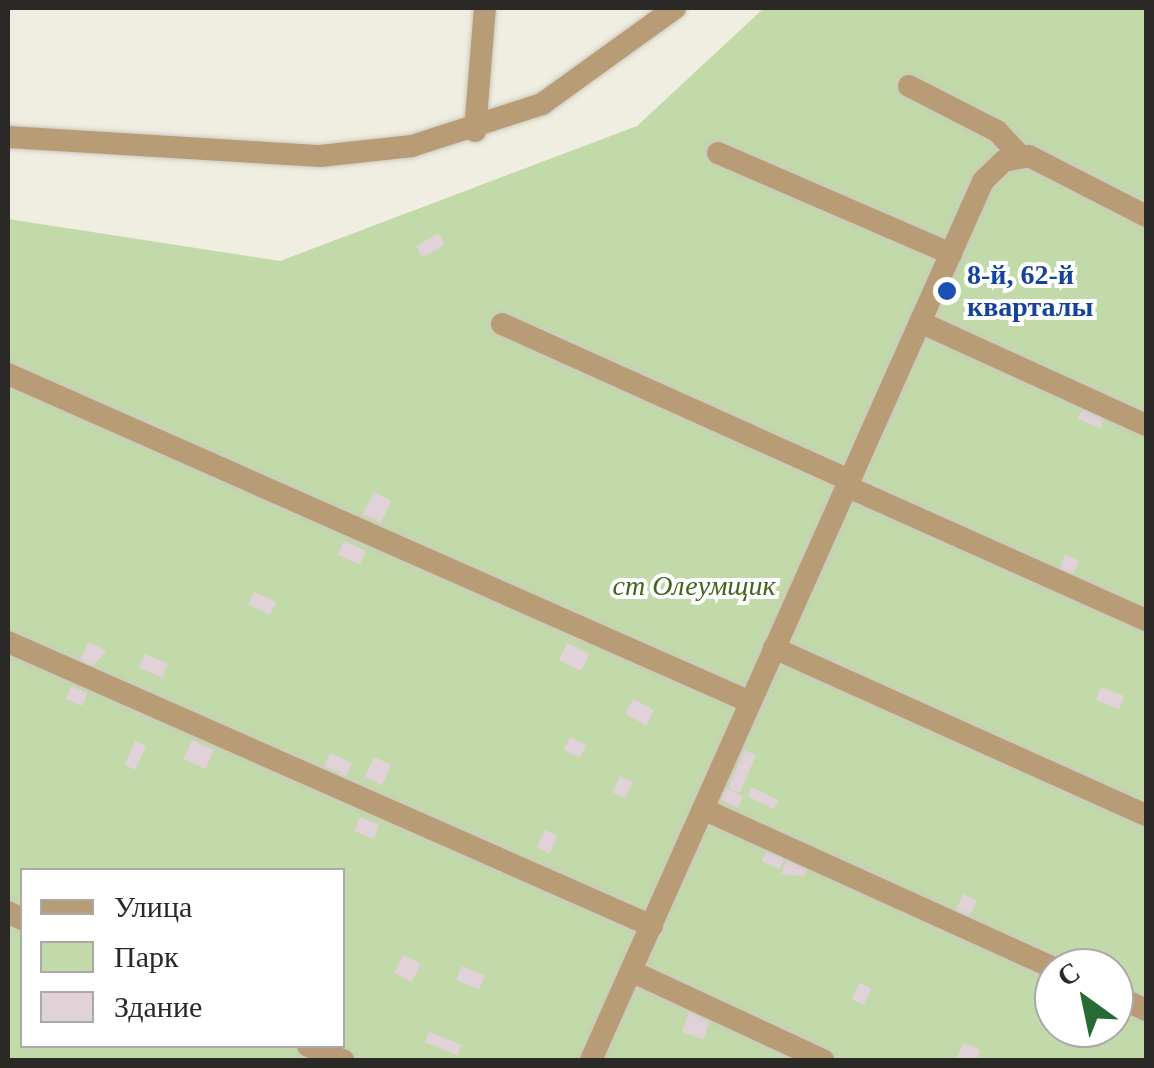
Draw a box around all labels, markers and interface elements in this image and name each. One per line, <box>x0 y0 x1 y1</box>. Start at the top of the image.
place label: 8-й, 62-й кварталы <box>967 258 1093 324</box>
marker: 8-й, 62-й кварталы <box>936 280 958 302</box>
park label: ст Олеумщик <box>612 569 776 603</box>
legend <box>20 868 345 1048</box>
text: Улица <box>114 890 192 923</box>
text: Парк <box>114 940 179 973</box>
north arrow <box>1034 948 1134 1048</box>
text: С <box>1052 956 1085 993</box>
text: Здание <box>114 990 202 1023</box>

